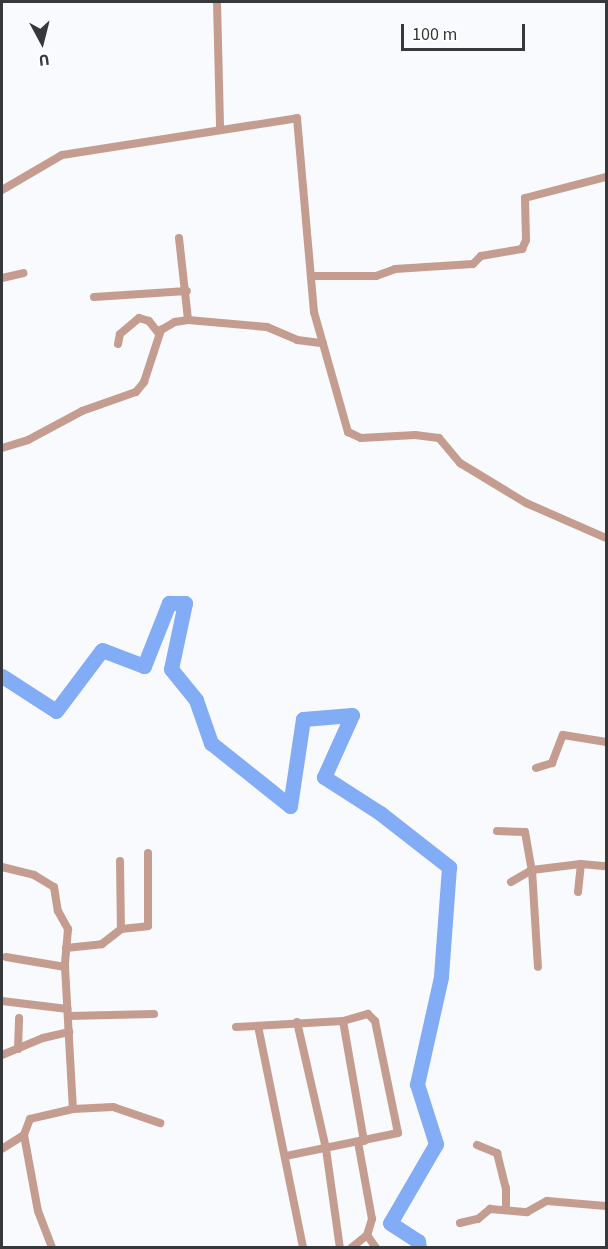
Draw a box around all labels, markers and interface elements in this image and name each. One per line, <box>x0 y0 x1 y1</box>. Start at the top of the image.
north arrow <box>12 12 72 72</box>
scale bar <box>404 12 528 50</box>
text: 100 m <box>412 22 457 47</box>
text: U <box>38 48 51 71</box>

